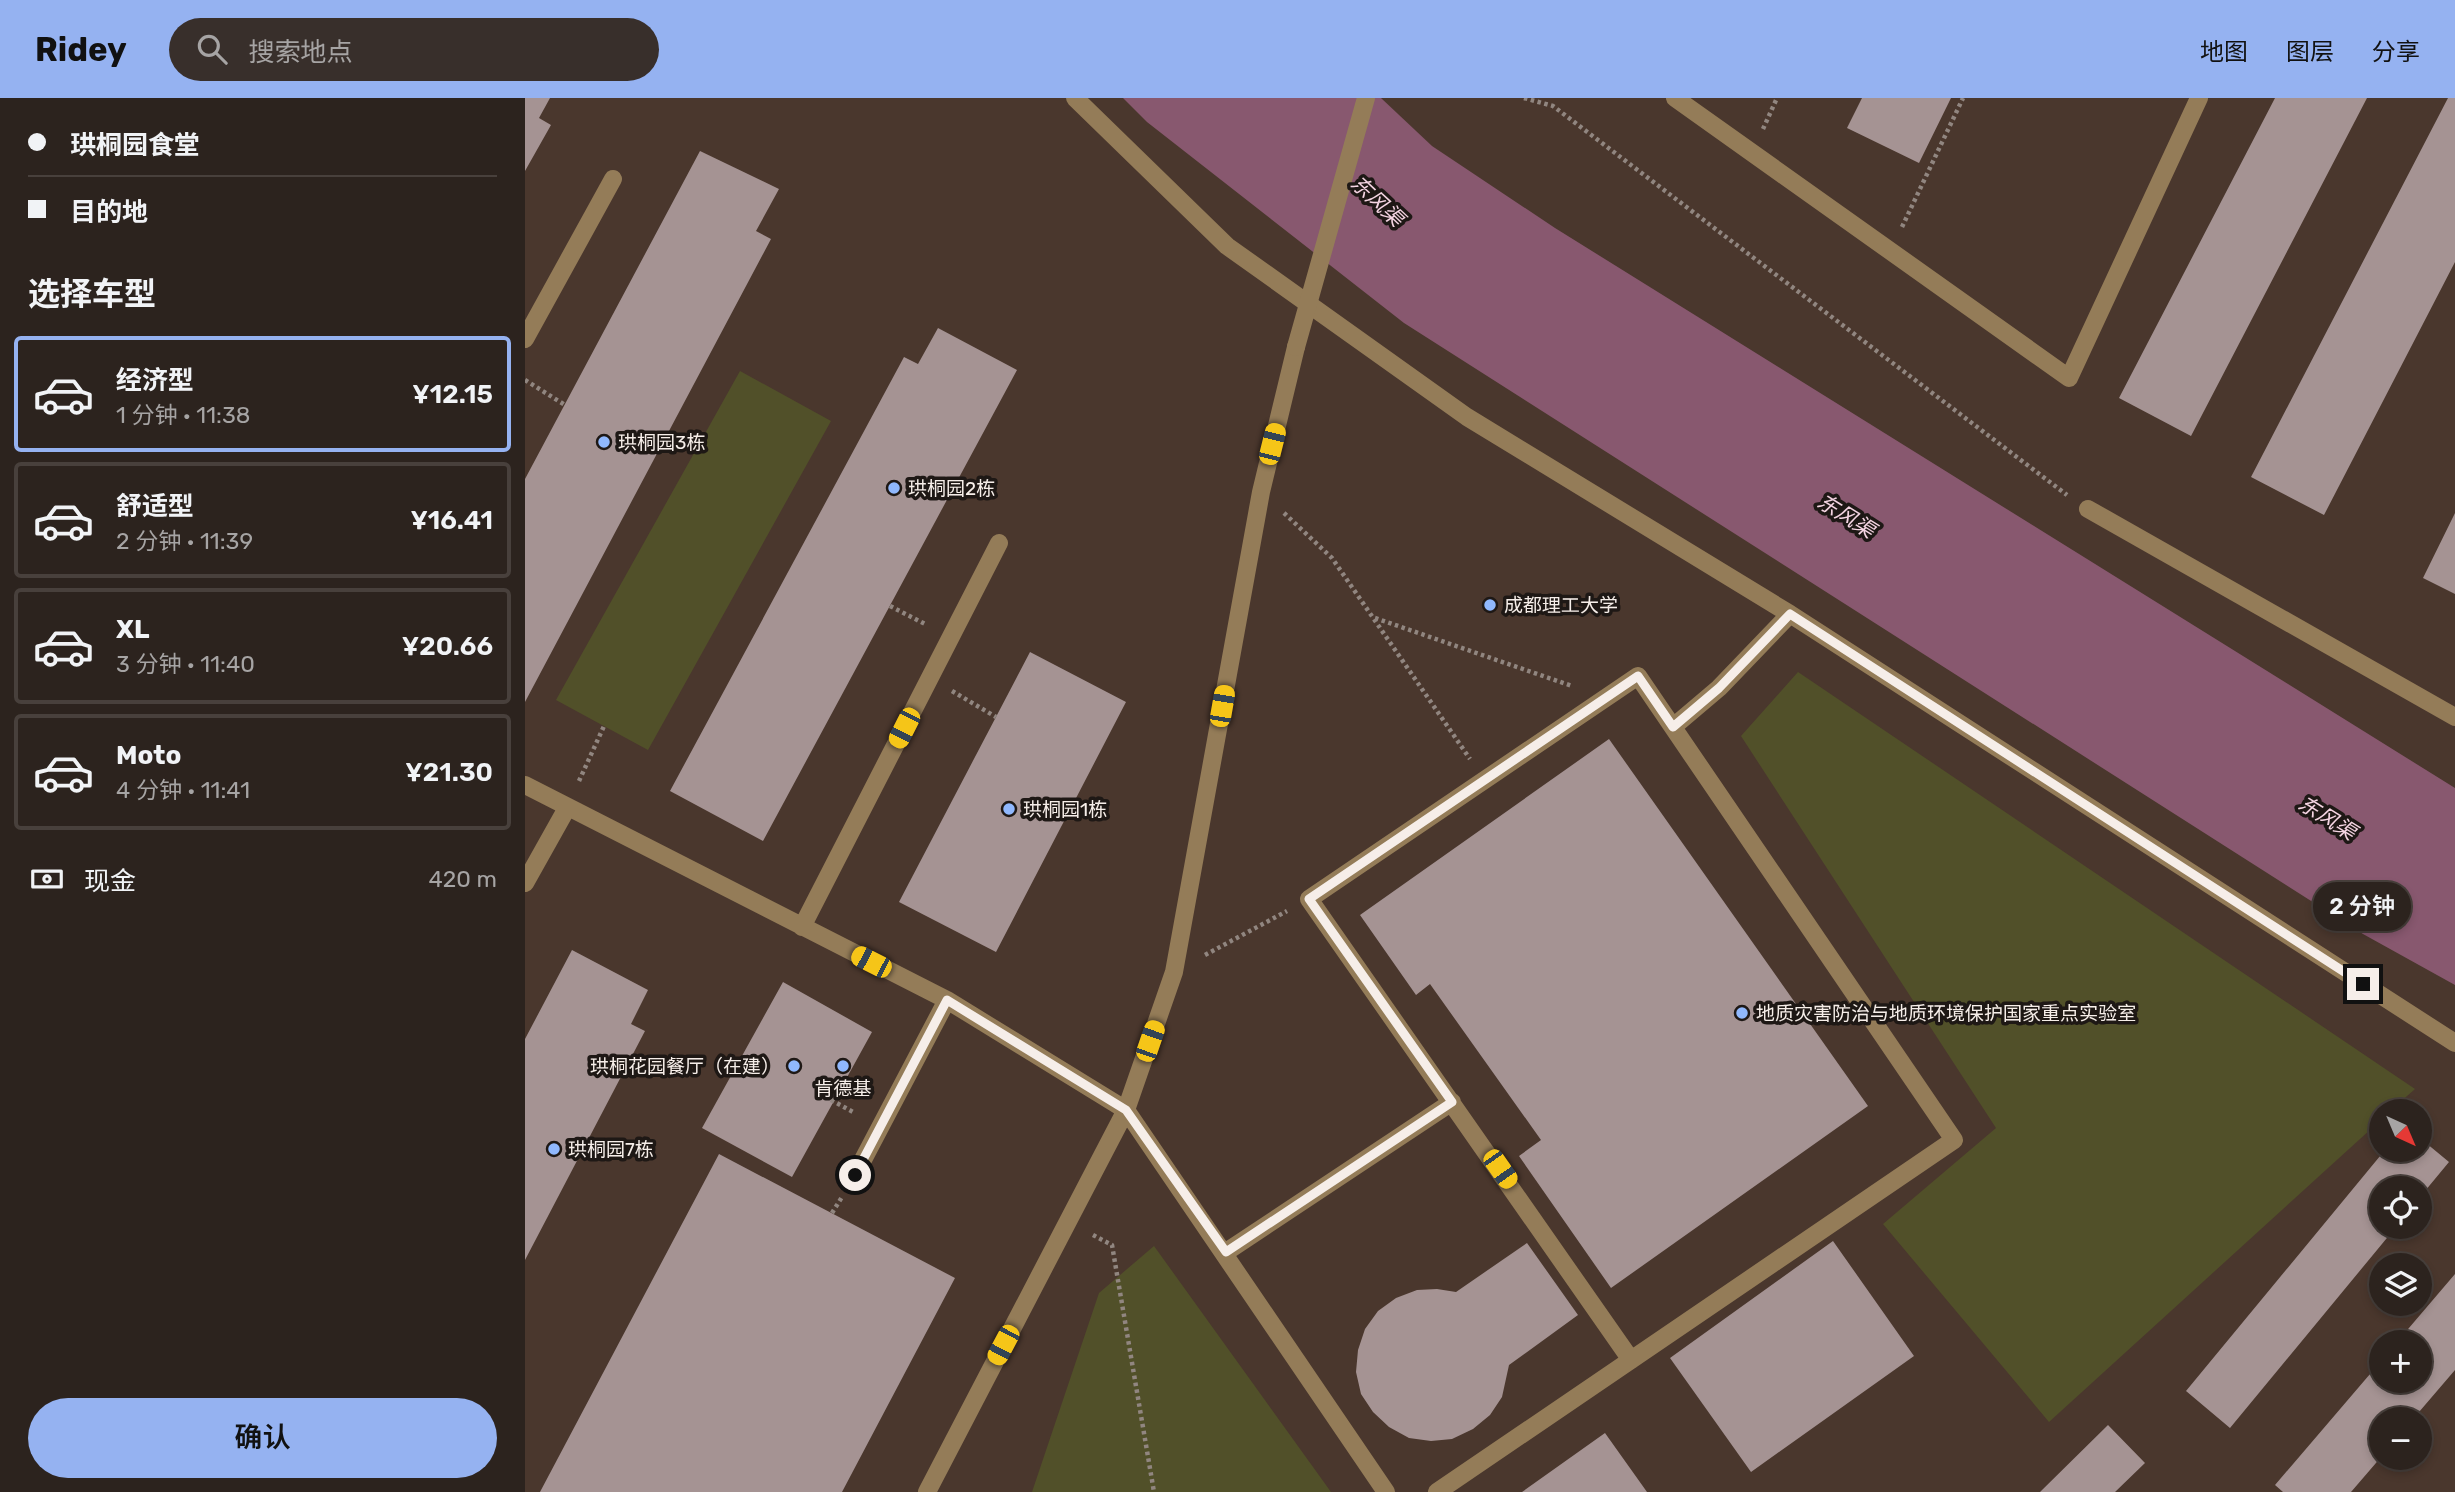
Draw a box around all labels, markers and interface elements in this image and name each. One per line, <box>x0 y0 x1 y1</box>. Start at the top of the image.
search box <box>169 18 659 81</box>
text: Ridey <box>35 30 127 69</box>
icon: search <box>193 30 231 68</box>
text: 搜索地点 <box>249 37 353 68</box>
text: 地图 <box>2200 38 2248 66</box>
text: 图层 <box>2286 38 2334 66</box>
text: 分享 <box>2372 38 2420 66</box>
text: 珙桐园食堂 <box>70 130 200 161</box>
water label: 东风渠 <box>1346 170 1411 233</box>
text: 目的地 <box>70 197 148 228</box>
text: 选择车型 <box>28 275 156 313</box>
icon: car <box>32 363 95 426</box>
text: 经济型 <box>116 365 194 396</box>
text: ¥12.15 <box>412 379 493 410</box>
text: 1 分钟 · 11:38 <box>116 401 250 429</box>
car <box>1257 421 1288 467</box>
place label: 珙桐园3栋 <box>618 431 705 454</box>
marker: 珙桐园3栋 <box>596 434 612 450</box>
place label: 珙桐园2栋 <box>908 477 995 500</box>
marker: 珙桐园2栋 <box>886 480 902 496</box>
water label: 东风渠 <box>1813 488 1882 544</box>
icon: car <box>32 489 95 552</box>
text: 舒适型 <box>116 491 194 522</box>
text: ¥16.41 <box>410 505 493 536</box>
text: 2 分钟 · 11:39 <box>116 527 253 555</box>
place label: 成都理工大学 <box>1504 594 1618 617</box>
marker: 成都理工大学 <box>1482 597 1498 613</box>
text: XL <box>116 614 149 645</box>
icon: car <box>32 615 95 678</box>
text: ¥20.66 <box>402 631 493 662</box>
text: 3 分钟 · 11:40 <box>116 650 255 678</box>
car <box>1209 683 1236 729</box>
car <box>886 705 923 751</box>
text: Moto <box>116 740 181 771</box>
icon: car <box>32 741 95 804</box>
text: ¥21.30 <box>405 757 493 788</box>
text: 4 分钟 · 11:41 <box>116 776 250 804</box>
water label: 东风渠 <box>2294 790 2363 846</box>
place label: 珙桐园1栋 <box>1023 798 1107 821</box>
marker: 珙桐园1栋 <box>1001 801 1017 817</box>
icon: cash <box>28 860 66 898</box>
text: 420 m <box>429 865 497 893</box>
text: 现金 <box>84 866 136 897</box>
callout: 2 分钟 <box>2314 882 2412 932</box>
text: 2 分钟 <box>2329 892 2395 920</box>
car <box>848 943 895 981</box>
route end <box>2347 968 2379 1000</box>
place label: 地质灾害防治与地质环境保护国家重点实验室 <box>1756 1002 2136 1025</box>
marker: 地质灾害防治与地质环境保护国家重点实验室 <box>1734 1005 1750 1021</box>
car <box>1134 1018 1167 1064</box>
place label: 珙桐花园餐厅（在建） <box>590 1055 780 1078</box>
marker: 珙桐花园餐厅（在建） <box>786 1058 802 1074</box>
marker: 肯德基 <box>835 1058 851 1074</box>
place label: 肯德基 <box>814 1077 872 1100</box>
north arrow <box>2369 1099 2433 1162</box>
map controls <box>2369 1099 2432 1470</box>
place label: 珙桐园7栋 <box>568 1138 654 1161</box>
marker: 珙桐园7栋 <box>546 1141 562 1157</box>
car <box>1480 1146 1521 1192</box>
route start <box>839 1159 871 1191</box>
button: locate <box>2369 1176 2432 1239</box>
button: layers <box>2369 1253 2432 1316</box>
car <box>984 1322 1023 1368</box>
button: + <box>2369 1330 2432 1393</box>
button: 确认 <box>28 1398 497 1478</box>
button: − <box>2369 1407 2432 1470</box>

